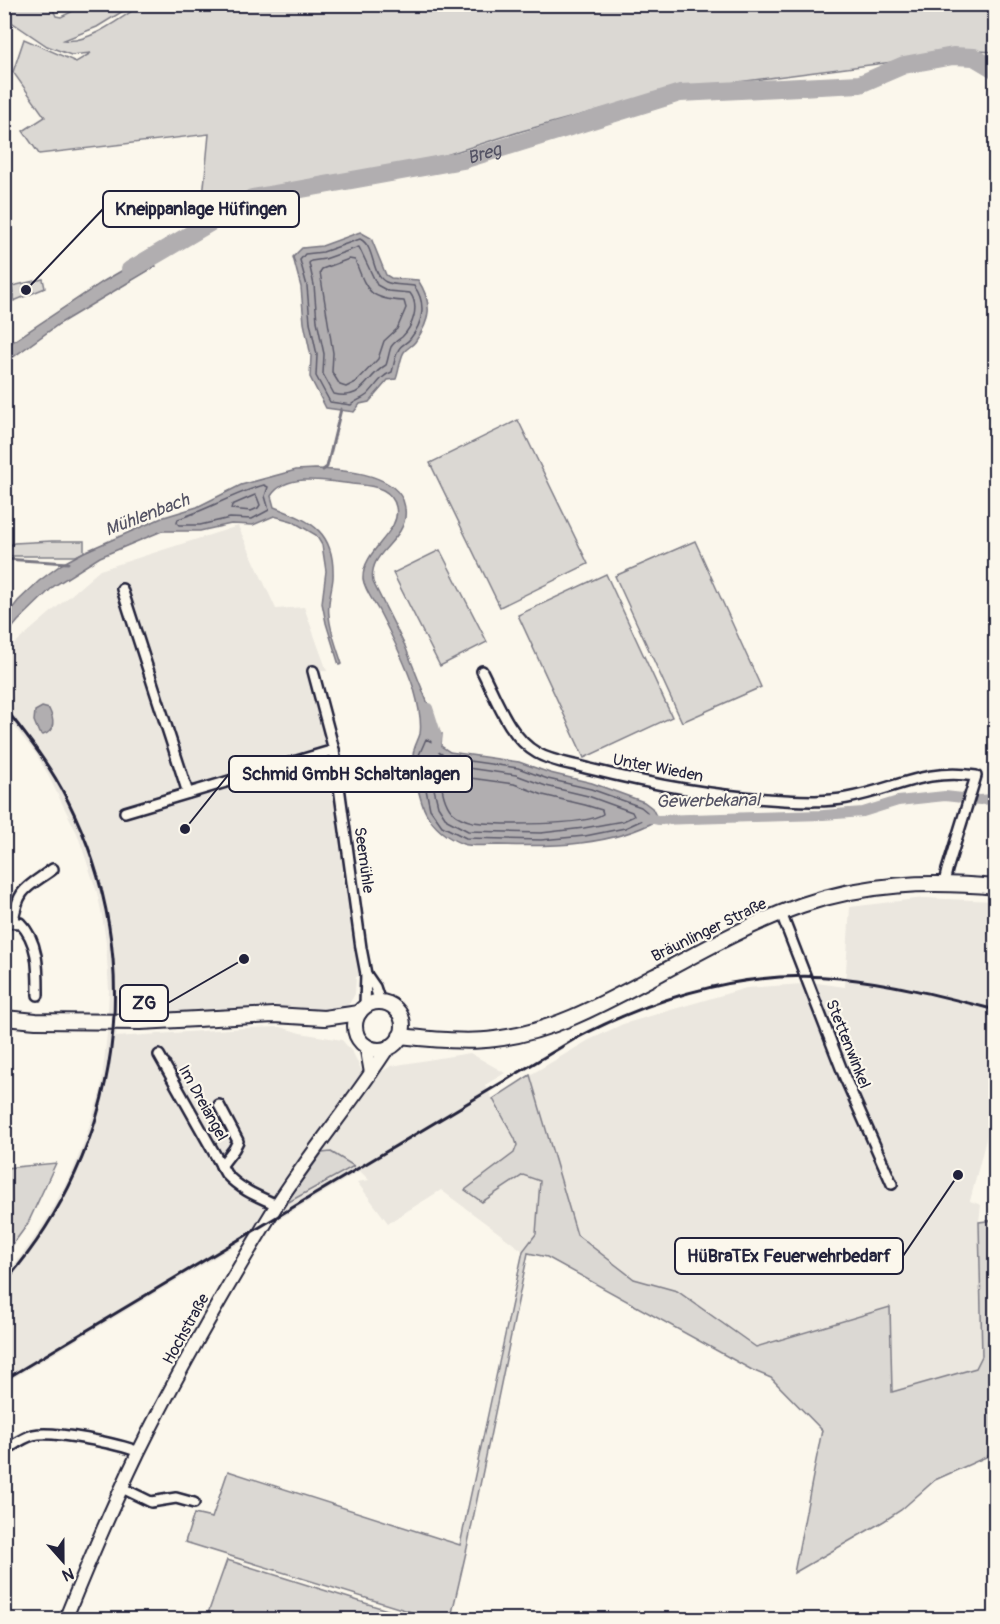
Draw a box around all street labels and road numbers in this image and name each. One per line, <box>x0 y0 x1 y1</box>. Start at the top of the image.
street label: Unter Wieden <box>611 749 705 787</box>
street label: Seemühle <box>349 826 379 894</box>
street label: Bräunlinger Straße <box>648 893 770 967</box>
street label: Stettenwinkel <box>821 997 875 1091</box>
street label: Im Dreiangel <box>174 1061 232 1145</box>
street label: Hochstraße <box>158 1290 214 1368</box>

